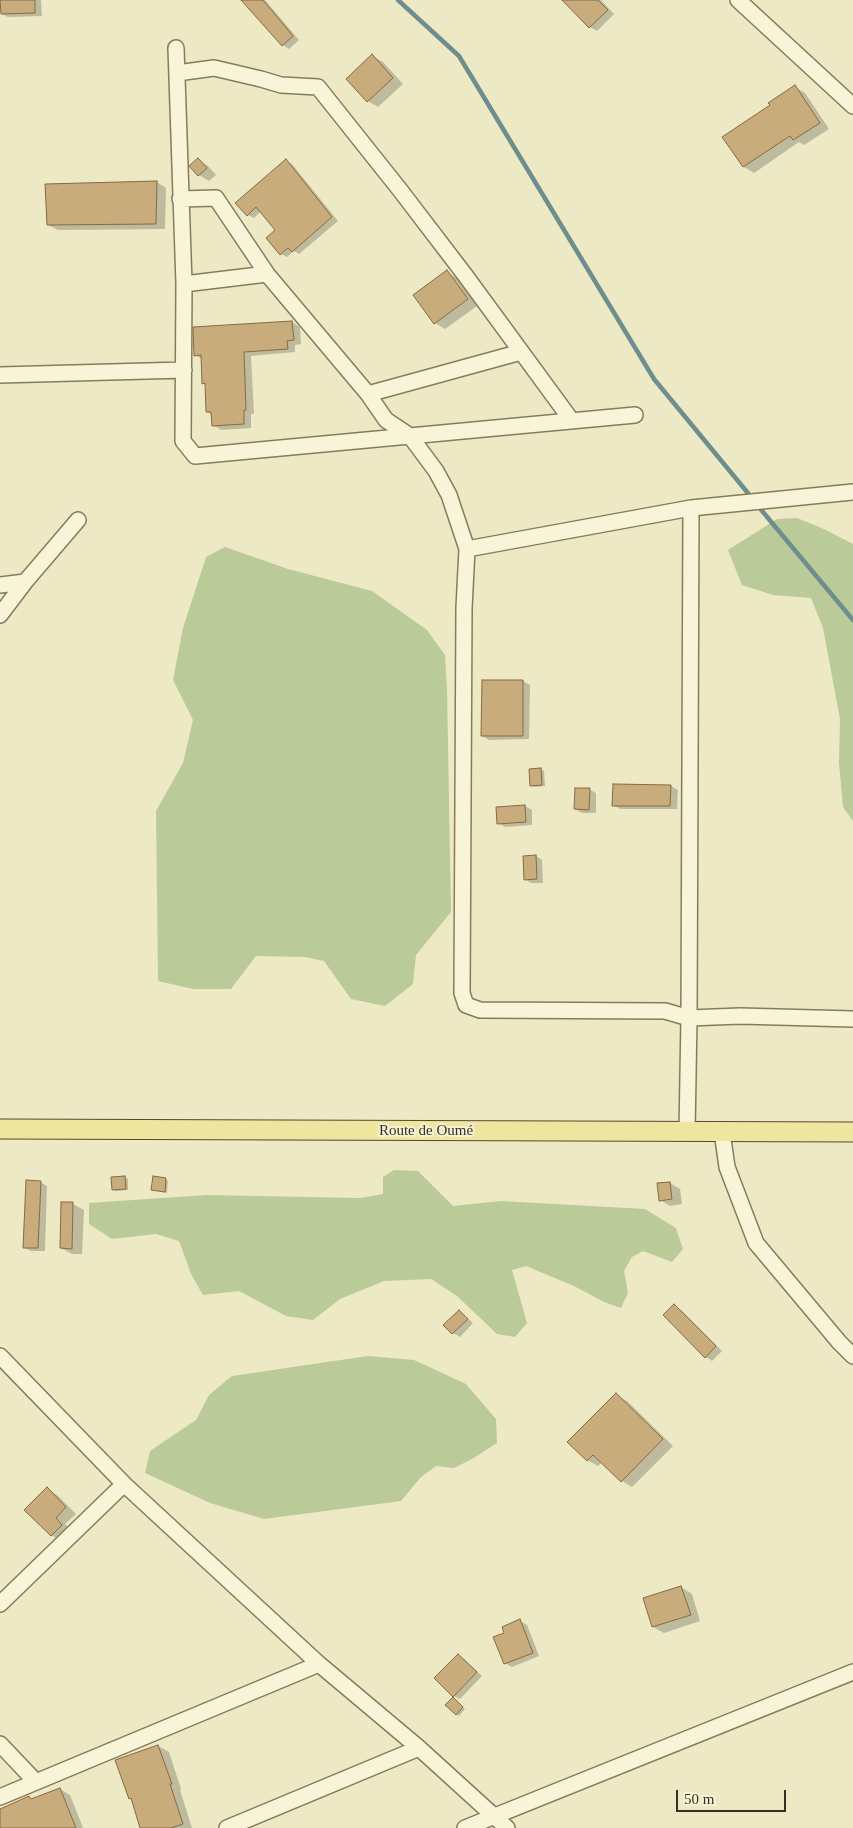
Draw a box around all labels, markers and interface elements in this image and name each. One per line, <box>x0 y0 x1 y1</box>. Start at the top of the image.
street label: Route de Oumé <box>379 1122 473 1140</box>
scale bar <box>678 1780 788 1812</box>
text: 50 m <box>684 1791 714 1807</box>

